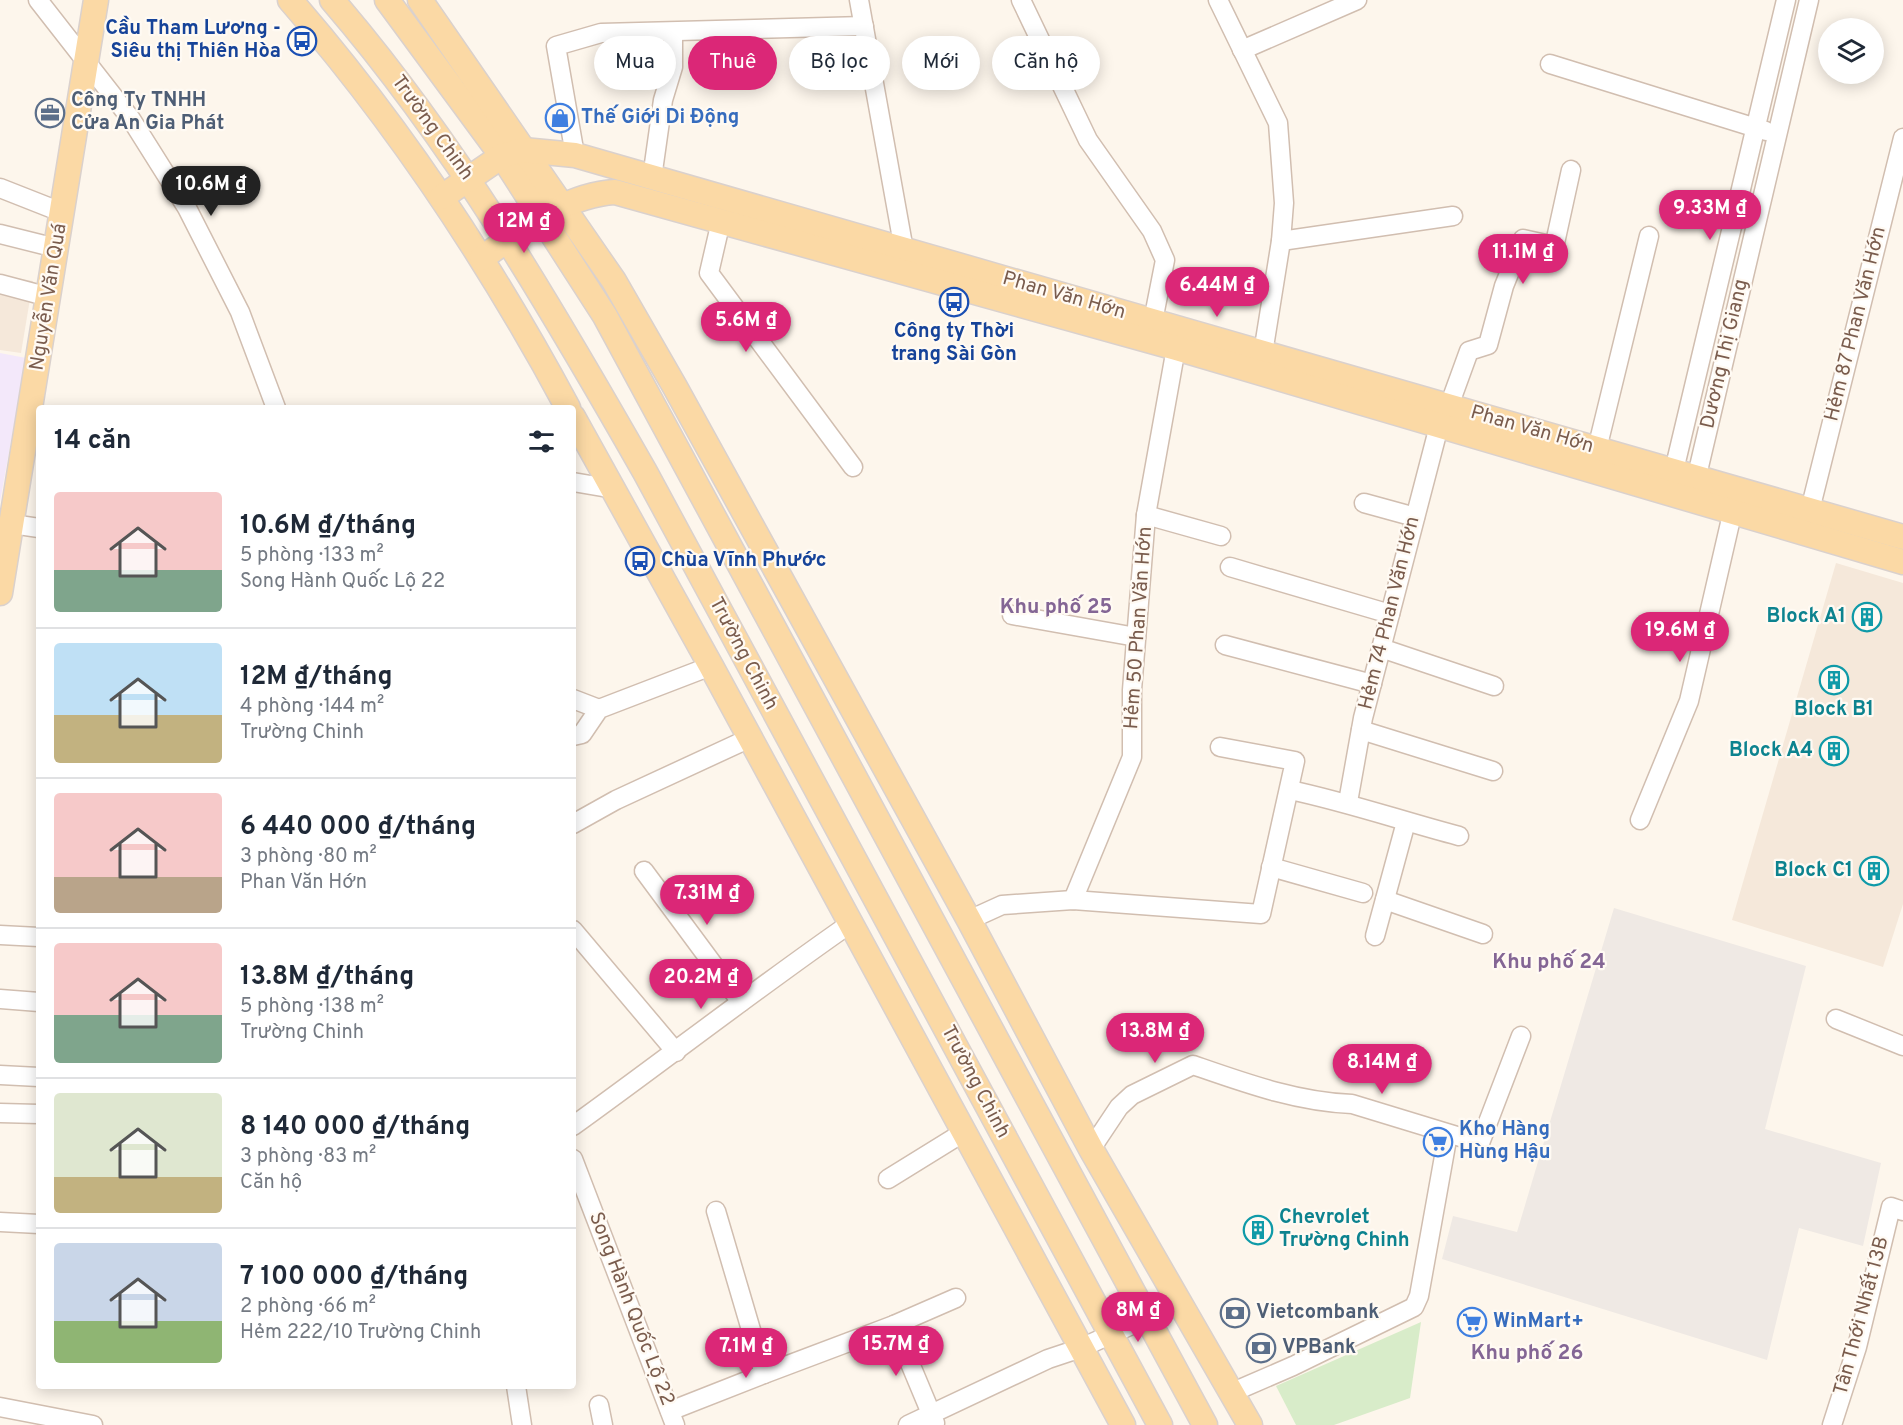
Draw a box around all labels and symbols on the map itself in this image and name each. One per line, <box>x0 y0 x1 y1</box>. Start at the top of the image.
place label: Cầu Tham Lương - Siêu thị Thiên Hòa <box>105 15 281 65</box>
bus stop icon: Cầu Tham Lương - Siêu thị Thiên Hòa <box>286 25 318 57</box>
street label: Trường Chinh <box>385 70 479 186</box>
place label: Công Ty TNHH Cửa An Gia Phát <box>71 88 224 137</box>
office icon: Công Ty TNHH Cửa An Gia Phát <box>34 97 66 129</box>
shop icon: Thế Giới Di Động <box>544 102 576 134</box>
place label: Thế Giới Di Động <box>581 104 739 131</box>
pin: 10.6M ₫ <box>156 166 266 217</box>
pin: 9.33M ₫ <box>1655 190 1765 241</box>
pin: 12M ₫ <box>482 203 566 254</box>
street label: Nguyễn Văn Quá <box>23 221 73 372</box>
street label: Hẻm 87 Phan Văn Hớn <box>1819 224 1893 424</box>
pin: 11.1M ₫ <box>1468 234 1578 285</box>
street label: Phan Văn Hớn <box>999 266 1129 326</box>
pin: 6.44M ₫ <box>1162 267 1272 318</box>
street label: Dương Thị Giang <box>1695 277 1755 431</box>
bus stop icon: Công ty Thời trang Sài Gòn <box>938 286 970 318</box>
pin: 5.6M ₫ <box>697 302 795 353</box>
place label: Công ty Thời trang Sài Gòn <box>891 319 1017 368</box>
street label: Phan Văn Hớn <box>1467 400 1597 460</box>
street label: Hẻm 74 Phan Văn Hớn <box>1353 514 1427 712</box>
street label: Hẻm 50 Phan Văn Hớn <box>1119 526 1159 730</box>
bus stop icon: Chùa Vĩnh Phước <box>624 545 656 577</box>
place label: Chùa Vĩnh Phước <box>661 548 827 574</box>
street label: Trường Chinh <box>702 593 784 715</box>
district label: Khu phố 25 <box>1000 594 1112 621</box>
building icon: Block A1 <box>1851 601 1883 633</box>
place label: Block A1 <box>1767 604 1846 630</box>
pin: 19.6M ₫ <box>1625 612 1735 663</box>
building icon: Block B1 <box>1818 664 1850 696</box>
place label: Block B1 <box>1794 697 1874 723</box>
building icon: Block A4 <box>1818 735 1850 767</box>
place label: Block A4 <box>1729 738 1813 764</box>
building icon: Block C1 <box>1858 855 1890 887</box>
place label: Block C1 <box>1774 858 1853 884</box>
pin: 7.31M ₫ <box>652 875 762 926</box>
district label: Khu phố 24 <box>1492 949 1606 976</box>
pin: 20.2M ₫ <box>646 959 756 1010</box>
pin: 13.8M ₫ <box>1100 1013 1210 1064</box>
street label: Trường Chinh <box>934 1021 1016 1143</box>
pin: 8.14M ₫ <box>1327 1044 1437 1095</box>
place label: Kho Hàng Hùng Hậu <box>1459 1117 1551 1166</box>
supermarket icon: Kho Hàng Hùng Hậu <box>1422 1126 1454 1158</box>
place label: Chevrolet Trường Chinh <box>1279 1205 1410 1254</box>
street label: Song Hành Quốc Lộ 22 <box>582 1208 681 1410</box>
building icon: Chevrolet Trường Chinh <box>1242 1214 1274 1246</box>
street label: Tân Thới Nhất 13B <box>1827 1233 1896 1398</box>
pin: 8M ₫ <box>1102 1292 1174 1343</box>
bank icon: Vietcombank <box>1219 1297 1251 1329</box>
place label: Vietcombank <box>1256 1300 1379 1326</box>
supermarket icon: WinMart+ <box>1456 1306 1488 1338</box>
place label: WinMart+ <box>1493 1309 1584 1335</box>
pin: 15.7M ₫ <box>841 1326 951 1377</box>
pin: 7.1M ₫ <box>697 1328 795 1379</box>
bank icon: VPBank <box>1245 1332 1277 1364</box>
place label: VPBank <box>1282 1335 1356 1361</box>
district label: Khu phố 26 <box>1471 1340 1583 1367</box>

